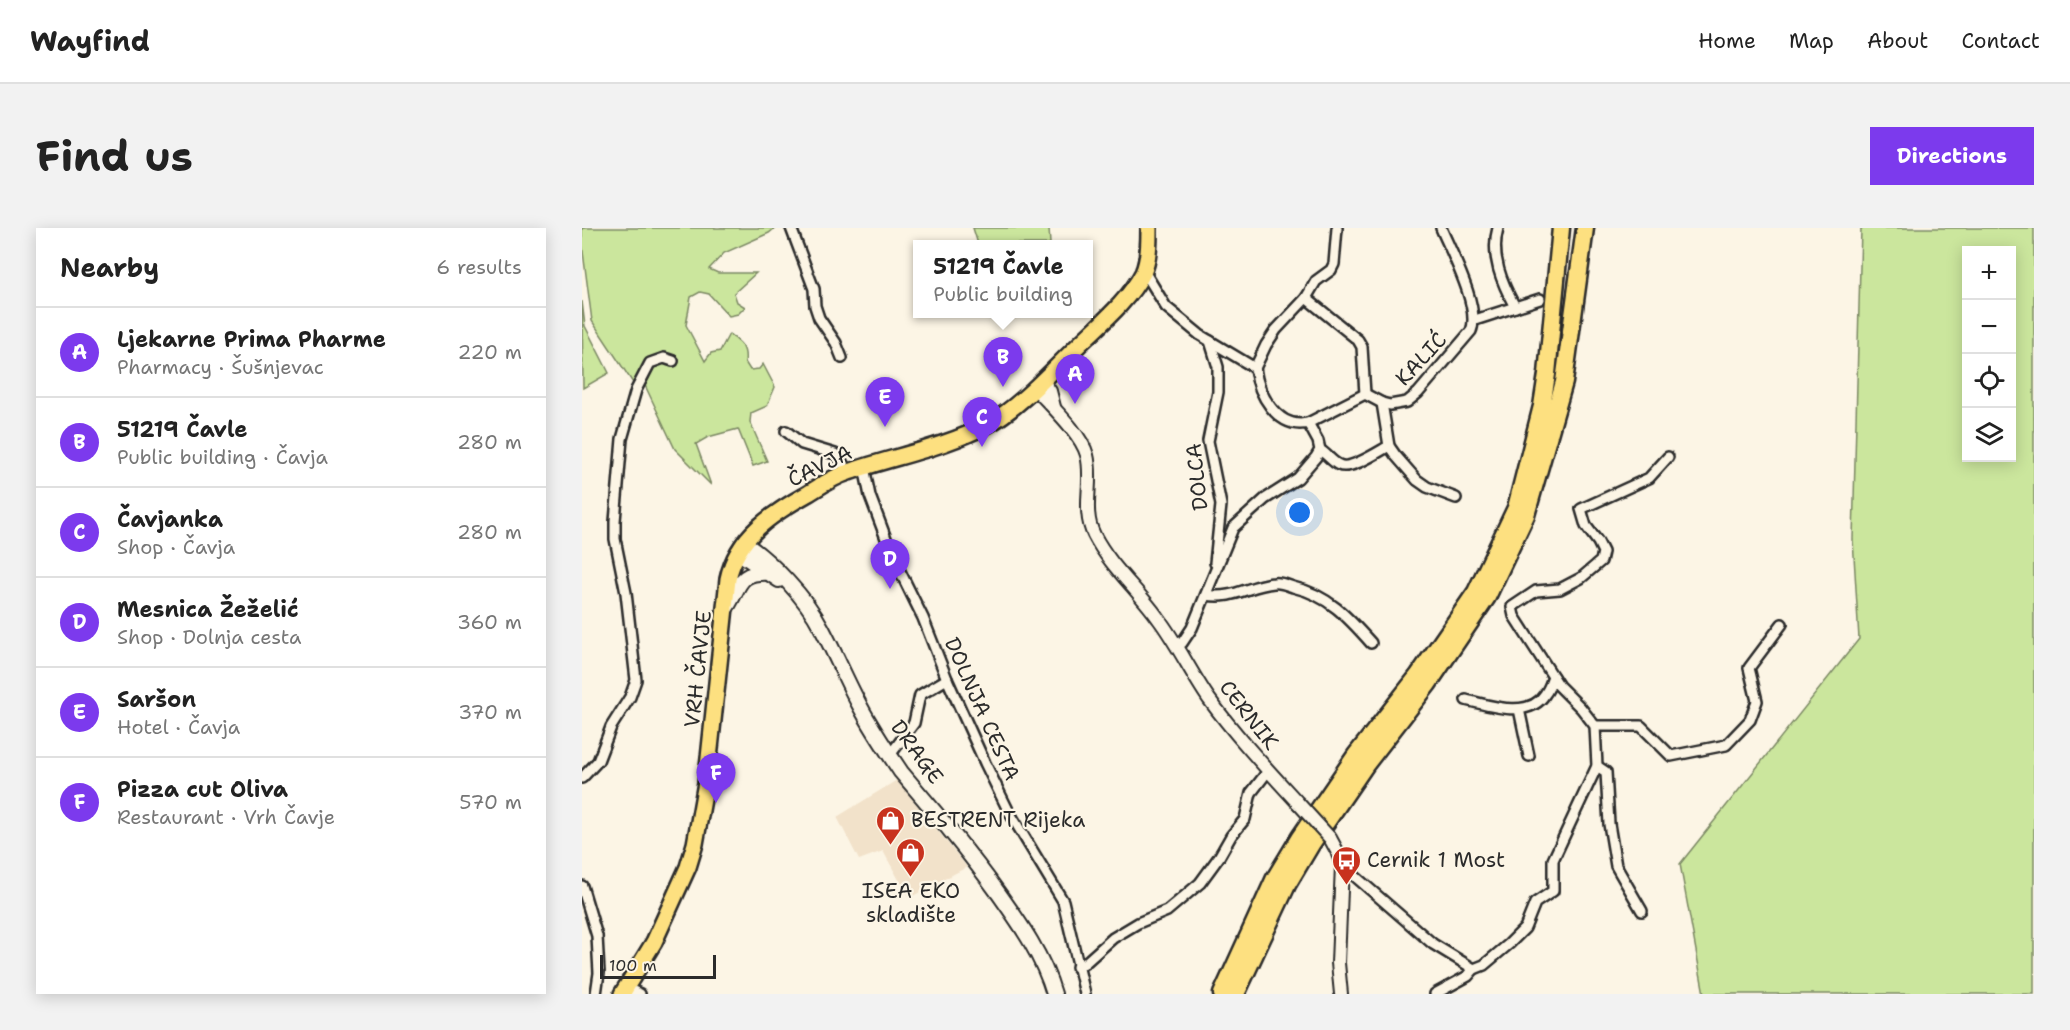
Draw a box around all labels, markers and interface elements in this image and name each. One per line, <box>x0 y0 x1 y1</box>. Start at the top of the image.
text: Wayfind <box>30 22 150 60</box>
text: Home <box>1698 27 1756 55</box>
text: Map <box>1789 27 1834 55</box>
text: About <box>1867 27 1928 55</box>
text: Contact <box>1961 27 2040 55</box>
button: Directions <box>1870 127 2034 185</box>
text: Find us <box>36 128 193 184</box>
popup <box>913 240 1093 318</box>
map controls <box>1962 246 2016 462</box>
button: + <box>1962 246 2016 300</box>
text: Nearby <box>60 250 159 285</box>
text: 51219 Čavle <box>933 252 1064 281</box>
text: 6 results <box>436 254 522 280</box>
text: Public building <box>933 281 1073 307</box>
button: − <box>1962 300 2016 354</box>
text: Ljekarne Prima Pharme <box>117 325 386 354</box>
street label: KALIĆ <box>1388 326 1453 392</box>
pin: B <box>984 338 1022 387</box>
text: A <box>72 339 87 365</box>
text: 220 m <box>458 339 522 365</box>
text: Pharmacy · Šušnjevac <box>117 354 324 380</box>
pin: A <box>1056 354 1094 404</box>
button: locate <box>1962 354 2016 408</box>
pin: E <box>866 378 904 427</box>
pin: C <box>962 398 1002 447</box>
button: layers <box>1962 408 2016 462</box>
text: 51219 Čavle <box>117 415 248 444</box>
text: B <box>73 429 86 455</box>
text: 280 m <box>457 429 522 455</box>
street label: ČAVJA <box>783 438 857 494</box>
street label: DOLCA <box>1180 442 1214 512</box>
text: Public building · Čavja <box>117 444 328 470</box>
your location <box>1285 498 1314 527</box>
text: Čavjanka <box>117 505 223 534</box>
text: C <box>73 519 86 545</box>
text: 280 m <box>457 519 522 545</box>
text: Shop · Čavja <box>117 534 235 560</box>
pin: D <box>870 540 910 589</box>
text: Mesnica Žeželić <box>117 595 299 624</box>
text: D <box>72 609 87 635</box>
text: 360 m <box>457 609 522 635</box>
street label: VRH ČAVJE <box>677 609 718 729</box>
text: Shop · Dolnja cesta <box>117 624 301 650</box>
street label: DOLNJA CESTA <box>938 633 1026 785</box>
street label: CERNIK <box>1213 674 1285 756</box>
text: Saršon <box>117 685 196 714</box>
text: E <box>73 699 86 725</box>
text: 370 m <box>458 699 522 725</box>
text: Hotel · Čavja <box>117 714 240 740</box>
street label: DRAGE <box>884 714 950 790</box>
pin: F <box>696 754 736 803</box>
text: Pizza cut Oliva <box>117 775 288 804</box>
text: F <box>74 789 85 815</box>
text: 570 m <box>459 789 522 815</box>
text: Restaurant · Vrh Čavje <box>117 804 335 830</box>
shop icon: BESTRENT Rijeka <box>874 804 906 846</box>
place label: BESTRENT Rijeka <box>911 806 1085 834</box>
shop icon: ISEA EKO skladište <box>895 836 927 878</box>
bus stop icon: Cernik 1 Most <box>1330 844 1362 886</box>
place label: Cernik 1 Most <box>1367 846 1505 874</box>
place label: ISEA EKO skladište <box>862 877 960 929</box>
scale bar <box>600 952 716 980</box>
text: 100 m <box>609 955 657 976</box>

